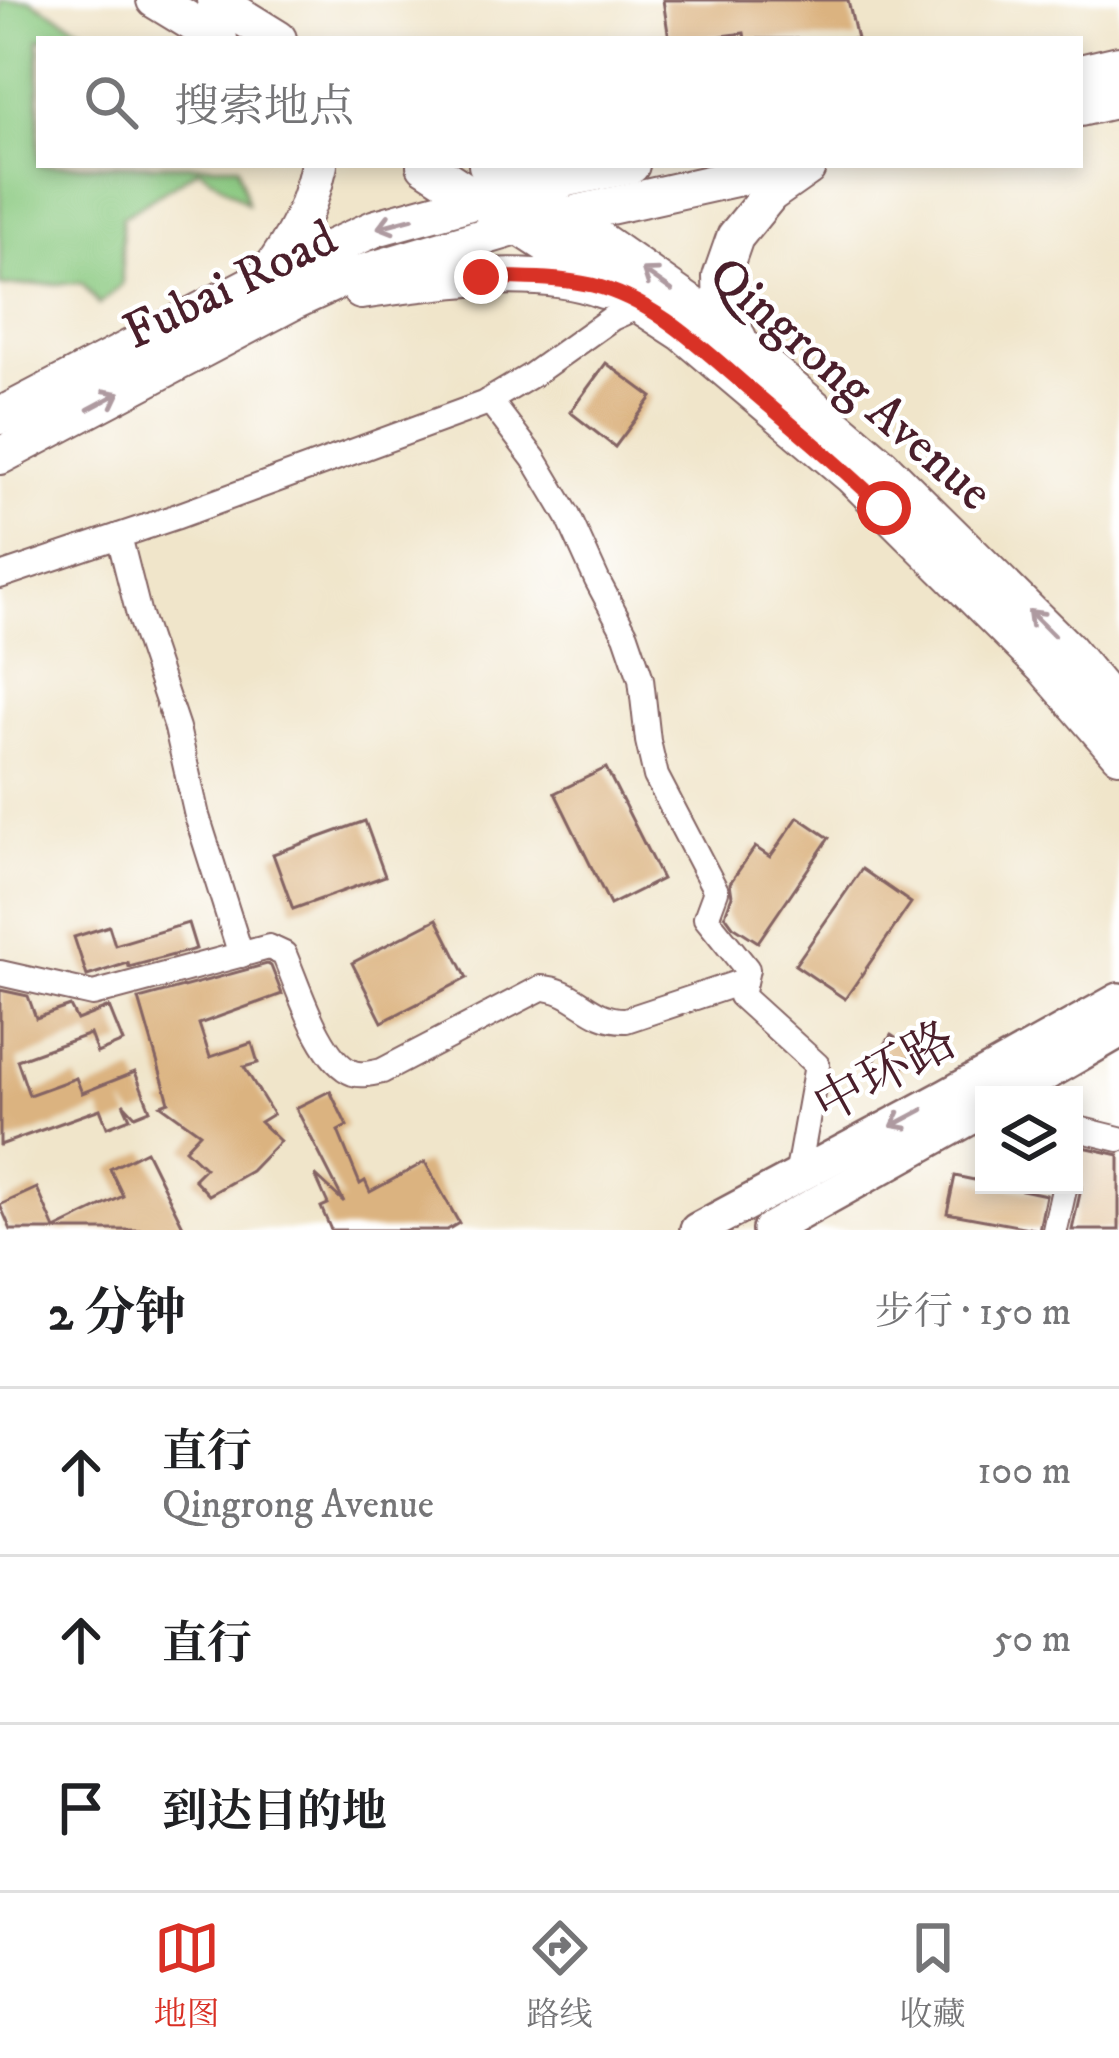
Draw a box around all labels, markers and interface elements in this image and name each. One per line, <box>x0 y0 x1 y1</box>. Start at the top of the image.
search box <box>36 36 1083 168</box>
icon: search <box>78 69 144 135</box>
text: 搜索地点 <box>174 80 354 136</box>
street label: Fubai Road <box>113 206 348 365</box>
one-way arrow <box>377 213 415 235</box>
street label: Qingrong Avenue <box>695 243 1005 525</box>
route end <box>454 250 508 304</box>
one-way arrow <box>641 268 674 293</box>
one-way arrow <box>85 389 120 412</box>
route start <box>857 481 911 535</box>
one-way arrow <box>1027 610 1056 638</box>
street label: 中环路 <box>803 1009 968 1139</box>
map controls <box>975 1086 1083 1194</box>
button: layers <box>975 1086 1083 1194</box>
one-way arrow <box>890 1107 925 1130</box>
text: 2 分钟 <box>48 1282 186 1346</box>
text: 步行 · 150 m <box>875 1288 1071 1337</box>
text: 直行 <box>162 1425 252 1481</box>
icon: ahead <box>48 1439 114 1505</box>
text: 100 m <box>977 1447 1071 1496</box>
text: Qingrong Avenue <box>162 1481 434 1530</box>
icon: ahead <box>48 1607 114 1673</box>
text: 50 m <box>993 1615 1071 1664</box>
text: 直行 <box>162 1617 252 1673</box>
icon: arrive <box>48 1775 114 1841</box>
text: 到达目的地 <box>162 1785 387 1841</box>
tab: 地图 <box>154 1915 220 2036</box>
tab: 路线 <box>527 1915 593 2036</box>
tab: 收藏 <box>900 1915 966 2036</box>

